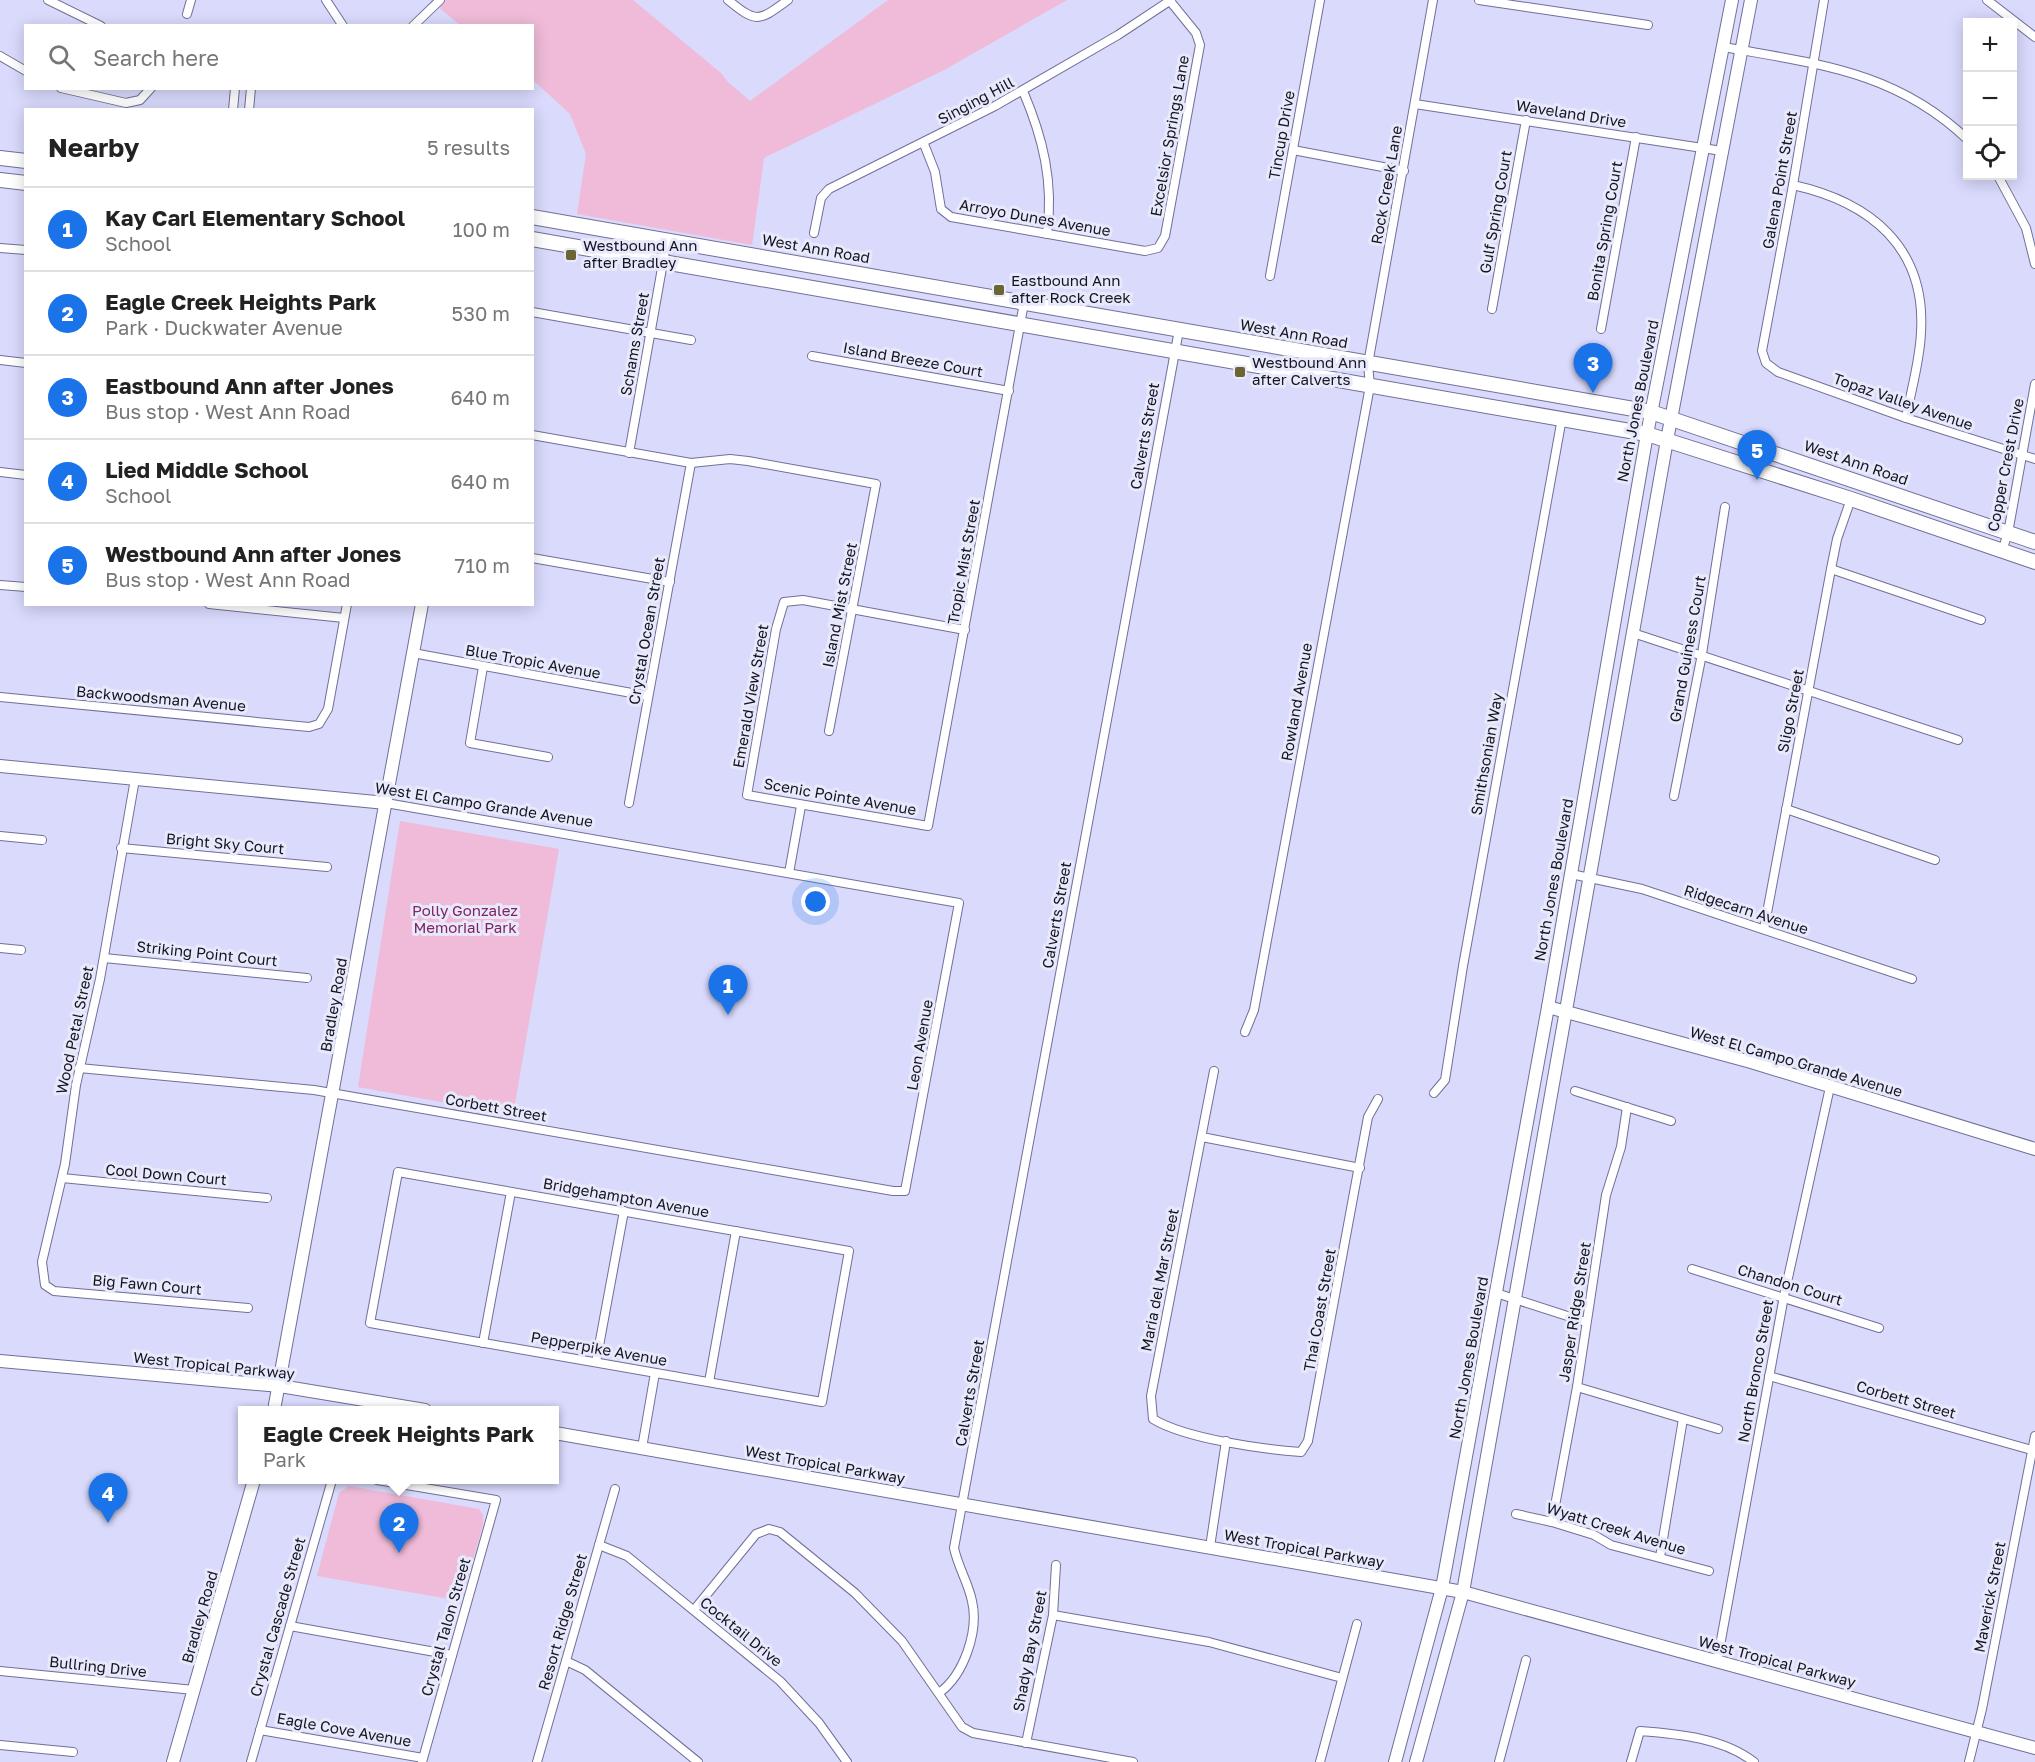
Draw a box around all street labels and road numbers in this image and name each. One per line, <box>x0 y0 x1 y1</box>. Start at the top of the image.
street label: Excelsior Springs Lane <box>1146 54 1192 218</box>
street label: Singing Hill <box>935 73 1017 128</box>
street label: Tincup Drive <box>1264 89 1298 181</box>
street label: Waveland Drive <box>1515 95 1628 131</box>
street label: Galena Point Street <box>1758 109 1800 250</box>
street label: Rock Creek Lane <box>1367 124 1405 246</box>
street label: Gulf Spring Court <box>1475 149 1515 275</box>
street label: Bonita Spring Court <box>1583 159 1625 302</box>
street label: Arroyo Dunes Avenue <box>958 195 1113 239</box>
street label: West Ann Road <box>761 230 872 266</box>
street label: Schams Street <box>616 291 652 397</box>
street label: West Ann Road <box>1239 315 1350 351</box>
street label: North Jones Boulevard <box>1612 318 1662 484</box>
street label: Island Breeze Court <box>842 338 985 380</box>
street label: Topaz Valley Avenue <box>1831 369 1976 434</box>
street label: Calverts Street <box>1126 381 1162 491</box>
street label: Copper Crest Drive <box>1983 396 2027 533</box>
street label: West Ann Road <box>1802 436 1911 488</box>
street label: Tropic Mist Street <box>943 498 983 626</box>
street label: Island Mist Street <box>818 541 860 669</box>
street label: Crystal Ocean Street <box>624 556 668 706</box>
street label: Grand Guiness Court <box>1665 574 1709 724</box>
street label: Emerald View Street <box>728 622 772 769</box>
street label: Blue Tropic Avenue <box>464 640 603 682</box>
street label: Rowland Avenue <box>1277 641 1315 762</box>
street label: Sligo Street <box>1773 667 1807 754</box>
street label: Backwoodsman Avenue <box>76 682 247 714</box>
street label: Smithsonian Way <box>1466 691 1506 817</box>
street label: Scenic Pointe Avenue <box>762 774 918 818</box>
street label: West El Campo Grande Avenue <box>374 778 595 830</box>
street label: North Jones Boulevard <box>1530 797 1576 963</box>
street label: Bright Sky Court <box>165 829 285 857</box>
street label: Calverts Street <box>1038 860 1074 970</box>
street label: Ridgecarn Avenue <box>1682 880 1811 938</box>
street label: Striking Point Court <box>136 937 279 969</box>
street label: Bradley Road <box>316 956 350 1053</box>
street label: Wood Petal Street <box>52 964 96 1096</box>
street label: Leon Avenue <box>902 998 936 1092</box>
street label: West El Campo Grande Avenue <box>1688 1022 1905 1100</box>
street label: Corbett Street <box>444 1089 548 1125</box>
street label: Cool Down Court <box>105 1160 227 1188</box>
street label: Bridgehampton Avenue <box>542 1174 711 1221</box>
street label: Maria del Mar Street <box>1136 1207 1182 1353</box>
street label: Jasper Ridge Street <box>1554 1240 1594 1383</box>
street label: Thai Coast Street <box>1299 1247 1339 1373</box>
street label: Chandon Court <box>1736 1260 1845 1309</box>
street label: Big Fawn Court <box>92 1270 202 1298</box>
street label: North Jones Boulevard <box>1445 1275 1491 1441</box>
street label: North Bronco Street <box>1734 1298 1776 1444</box>
street label: Pepperpike Avenue <box>530 1327 669 1369</box>
street label: Calverts Street <box>951 1338 987 1448</box>
street label: West Tropical Parkway <box>132 1348 296 1383</box>
street label: Corbett Street <box>1854 1376 1958 1422</box>
street label: West Tropical Parkway <box>744 1441 907 1487</box>
street label: Wyatt Creek Avenue <box>1544 1498 1688 1558</box>
street label: West Tropical Parkway <box>1223 1525 1386 1571</box>
street label: Crystal Cascade Street <box>246 1535 308 1699</box>
street label: Maverick Street <box>1969 1540 2009 1654</box>
street label: Resort Ridge Street <box>534 1551 590 1692</box>
street label: Crystal Talon Street <box>417 1555 473 1698</box>
street label: Bradley Road <box>177 1568 221 1665</box>
street label: Shady Bay Street <box>1008 1588 1050 1713</box>
street label: Cocktail Drive <box>697 1593 787 1670</box>
street label: West Tropical Parkway <box>1697 1631 1859 1691</box>
street label: Bullring Drive <box>48 1652 148 1680</box>
street label: Eagle Cove Avenue <box>276 1708 413 1750</box>

